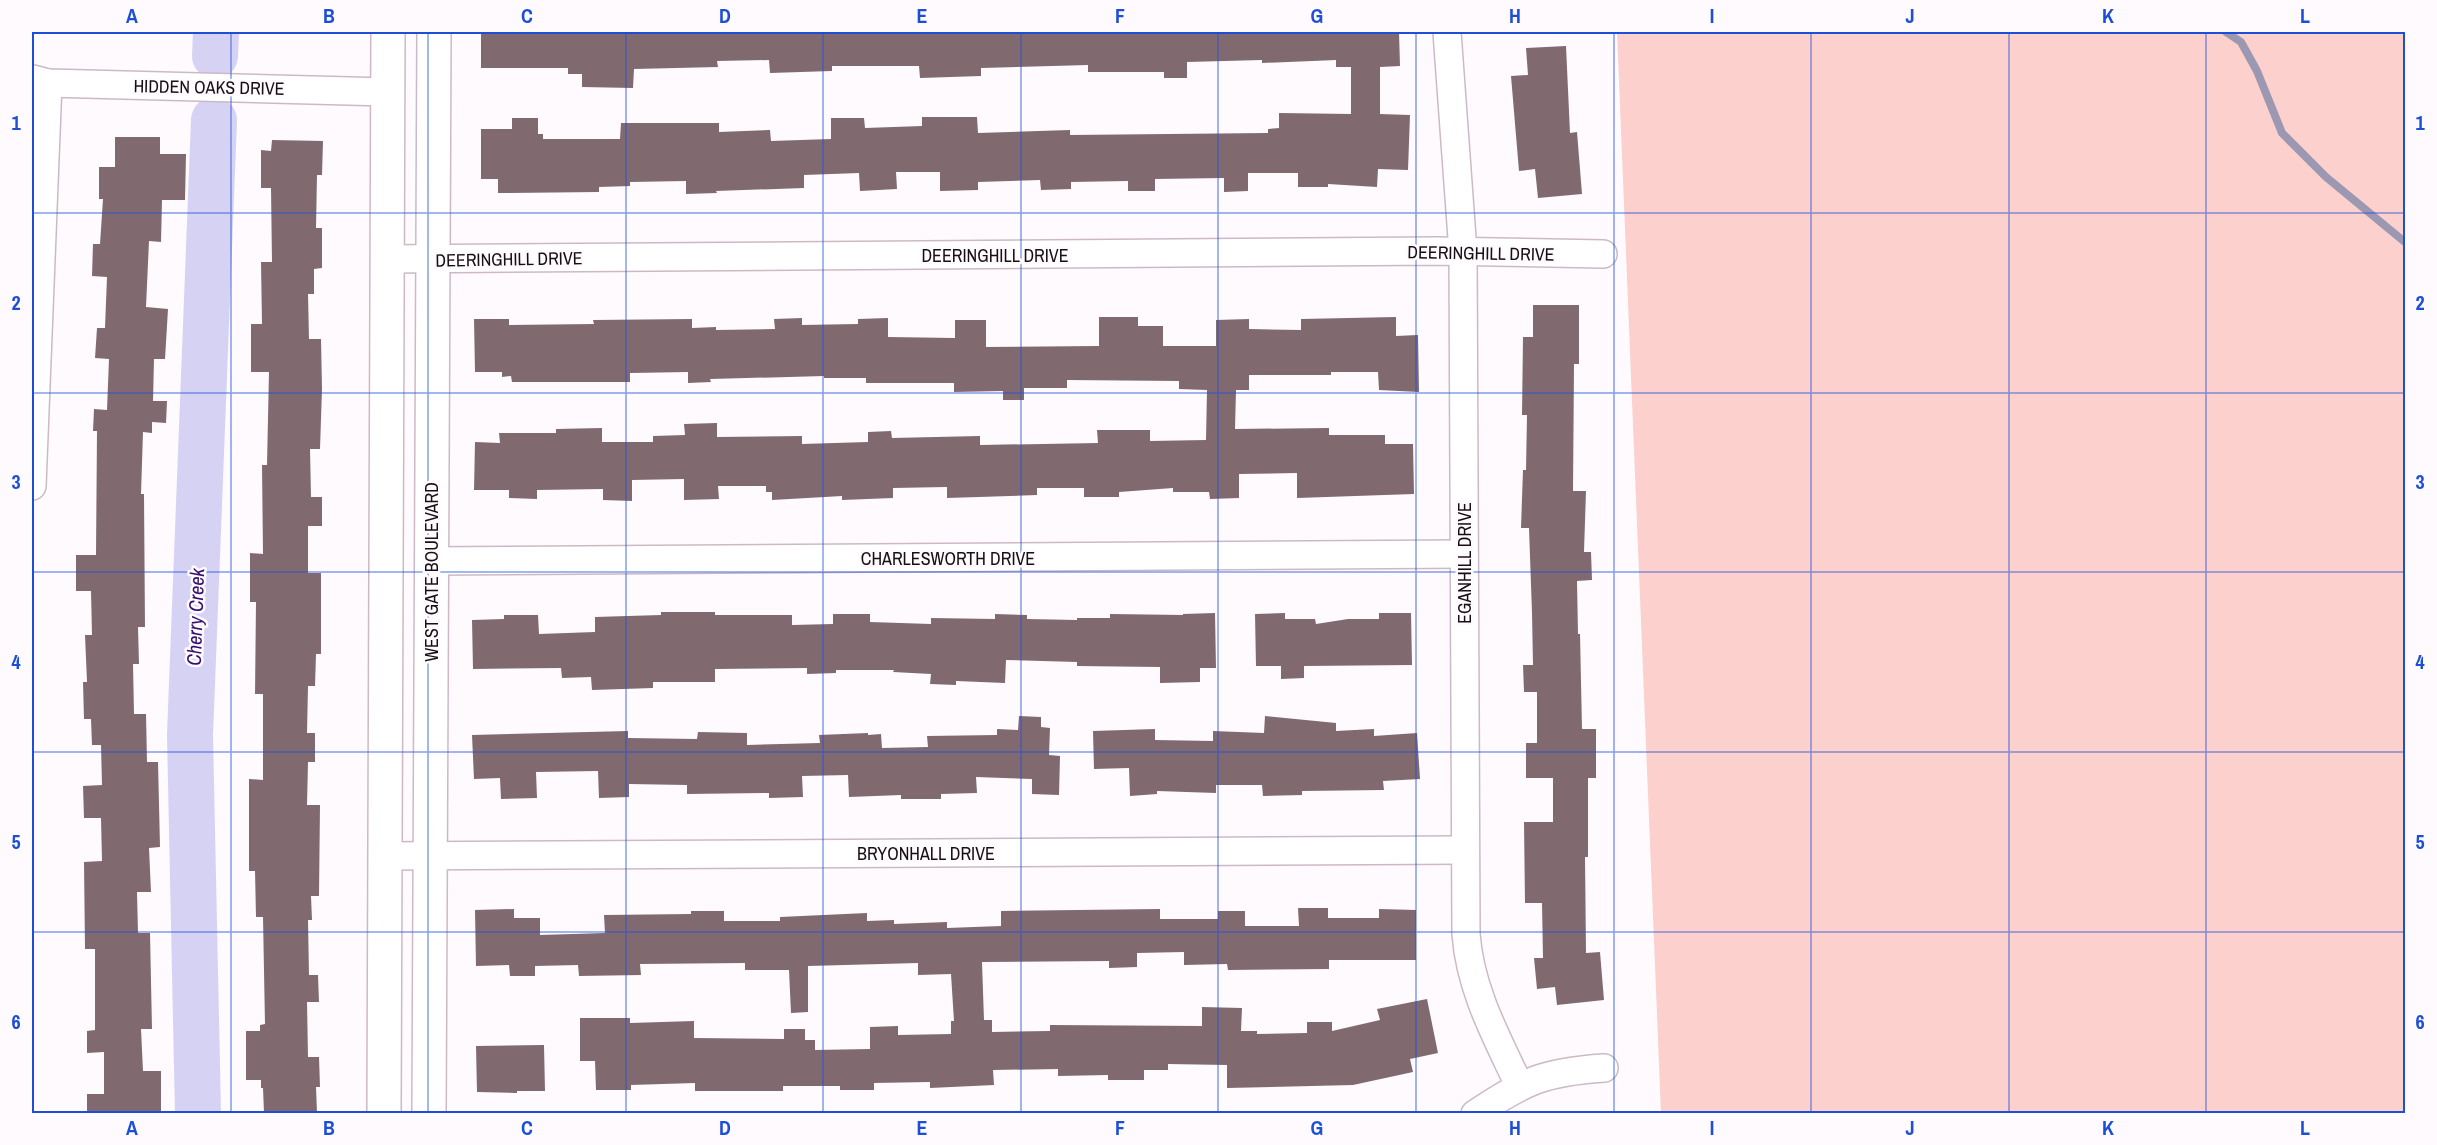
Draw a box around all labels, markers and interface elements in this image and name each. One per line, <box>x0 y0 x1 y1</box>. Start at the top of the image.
text: A <box>126 2 138 29</box>
text: B <box>323 2 335 29</box>
text: C <box>521 2 533 29</box>
text: D <box>719 2 731 29</box>
text: E <box>917 2 928 29</box>
text: F <box>1115 2 1125 29</box>
text: G <box>1311 2 1323 29</box>
text: H <box>1509 2 1521 29</box>
text: I <box>1710 2 1714 29</box>
text: J <box>1905 2 1915 29</box>
text: K <box>2102 2 2114 29</box>
text: L <box>2300 2 2310 29</box>
street label: HIDDEN OAKS DRIVE <box>133 73 285 101</box>
text: 1 <box>11 109 21 136</box>
text: 1 <box>2415 109 2425 136</box>
street label: DEERINGHILL DRIVE <box>1407 239 1555 267</box>
street label: DEERINGHILL DRIVE <box>921 243 1069 268</box>
street label: DEERINGHILL DRIVE <box>435 245 583 273</box>
text: 2 <box>11 289 21 316</box>
text: 2 <box>2415 289 2425 316</box>
text: 3 <box>11 468 21 495</box>
text: 3 <box>2415 468 2425 495</box>
street label: WEST GATE BOULEVARD <box>419 482 444 662</box>
street label: EGANHILL DRIVE <box>1452 502 1477 624</box>
street label: CHARLESWORTH DRIVE <box>861 546 1035 571</box>
water label: Cherry Creek <box>180 567 210 666</box>
text: 4 <box>11 648 21 675</box>
text: 4 <box>2415 648 2425 675</box>
text: 5 <box>11 828 21 855</box>
text: 5 <box>2415 828 2425 855</box>
street label: BRYONHALL DRIVE <box>857 841 995 866</box>
text: 6 <box>11 1008 21 1035</box>
text: 6 <box>2415 1008 2425 1035</box>
text: A <box>126 1114 138 1141</box>
text: B <box>323 1114 335 1141</box>
text: C <box>521 1114 533 1141</box>
text: D <box>719 1114 731 1141</box>
text: E <box>917 1114 928 1141</box>
text: F <box>1115 1114 1125 1141</box>
text: G <box>1311 1114 1323 1141</box>
text: H <box>1509 1114 1521 1141</box>
text: I <box>1710 1114 1714 1141</box>
text: J <box>1905 1114 1915 1141</box>
text: K <box>2102 1114 2114 1141</box>
text: L <box>2300 1114 2310 1141</box>

